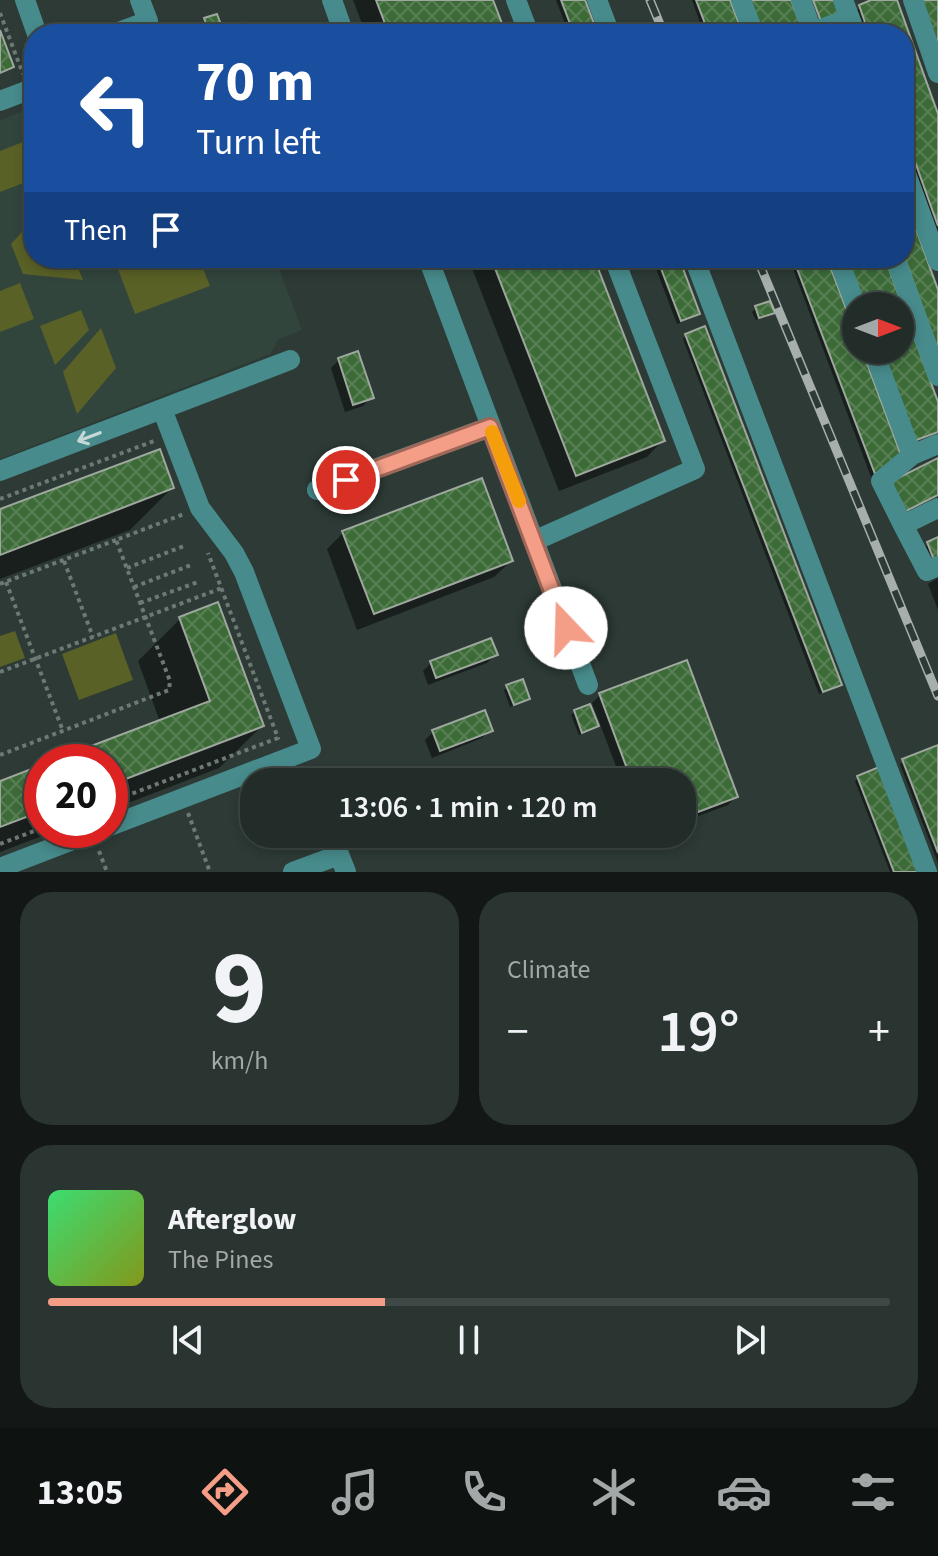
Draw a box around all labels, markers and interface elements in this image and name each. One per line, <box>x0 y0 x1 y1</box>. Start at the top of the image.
text: 70 m <box>196 43 314 122</box>
icon: left <box>64 56 168 160</box>
text: Turn left <box>196 117 321 168</box>
icon: arrive <box>144 208 188 252</box>
text: Then <box>64 209 128 252</box>
north arrow <box>842 292 914 364</box>
map controls <box>842 292 914 364</box>
one-way arrow <box>77 431 102 445</box>
pin <box>312 446 380 514</box>
icon: arrive <box>324 458 368 502</box>
position arrow <box>524 586 608 670</box>
speed limit sign: 20 <box>24 744 128 848</box>
text: 13:06 · 1 min · 120 m <box>338 786 598 829</box>
text: 9 <box>212 916 267 1064</box>
text: Climate <box>507 951 591 988</box>
text: 19° <box>657 990 740 1075</box>
text: − <box>507 1001 529 1064</box>
text: + <box>868 1001 890 1064</box>
text: km/h <box>211 1042 268 1079</box>
text: Afterglow <box>168 1198 296 1241</box>
text: The Pines <box>168 1241 273 1278</box>
icon: previous <box>166 1318 210 1362</box>
icon: pause <box>447 1318 491 1362</box>
icon: next <box>728 1318 772 1362</box>
icon: directions <box>197 1464 253 1520</box>
icon: music <box>327 1464 383 1520</box>
icon: phone <box>456 1464 512 1520</box>
icon: climate <box>586 1464 642 1520</box>
icon: car <box>716 1464 772 1520</box>
icon: filters <box>845 1464 901 1520</box>
text: 13:05 <box>37 1467 124 1518</box>

